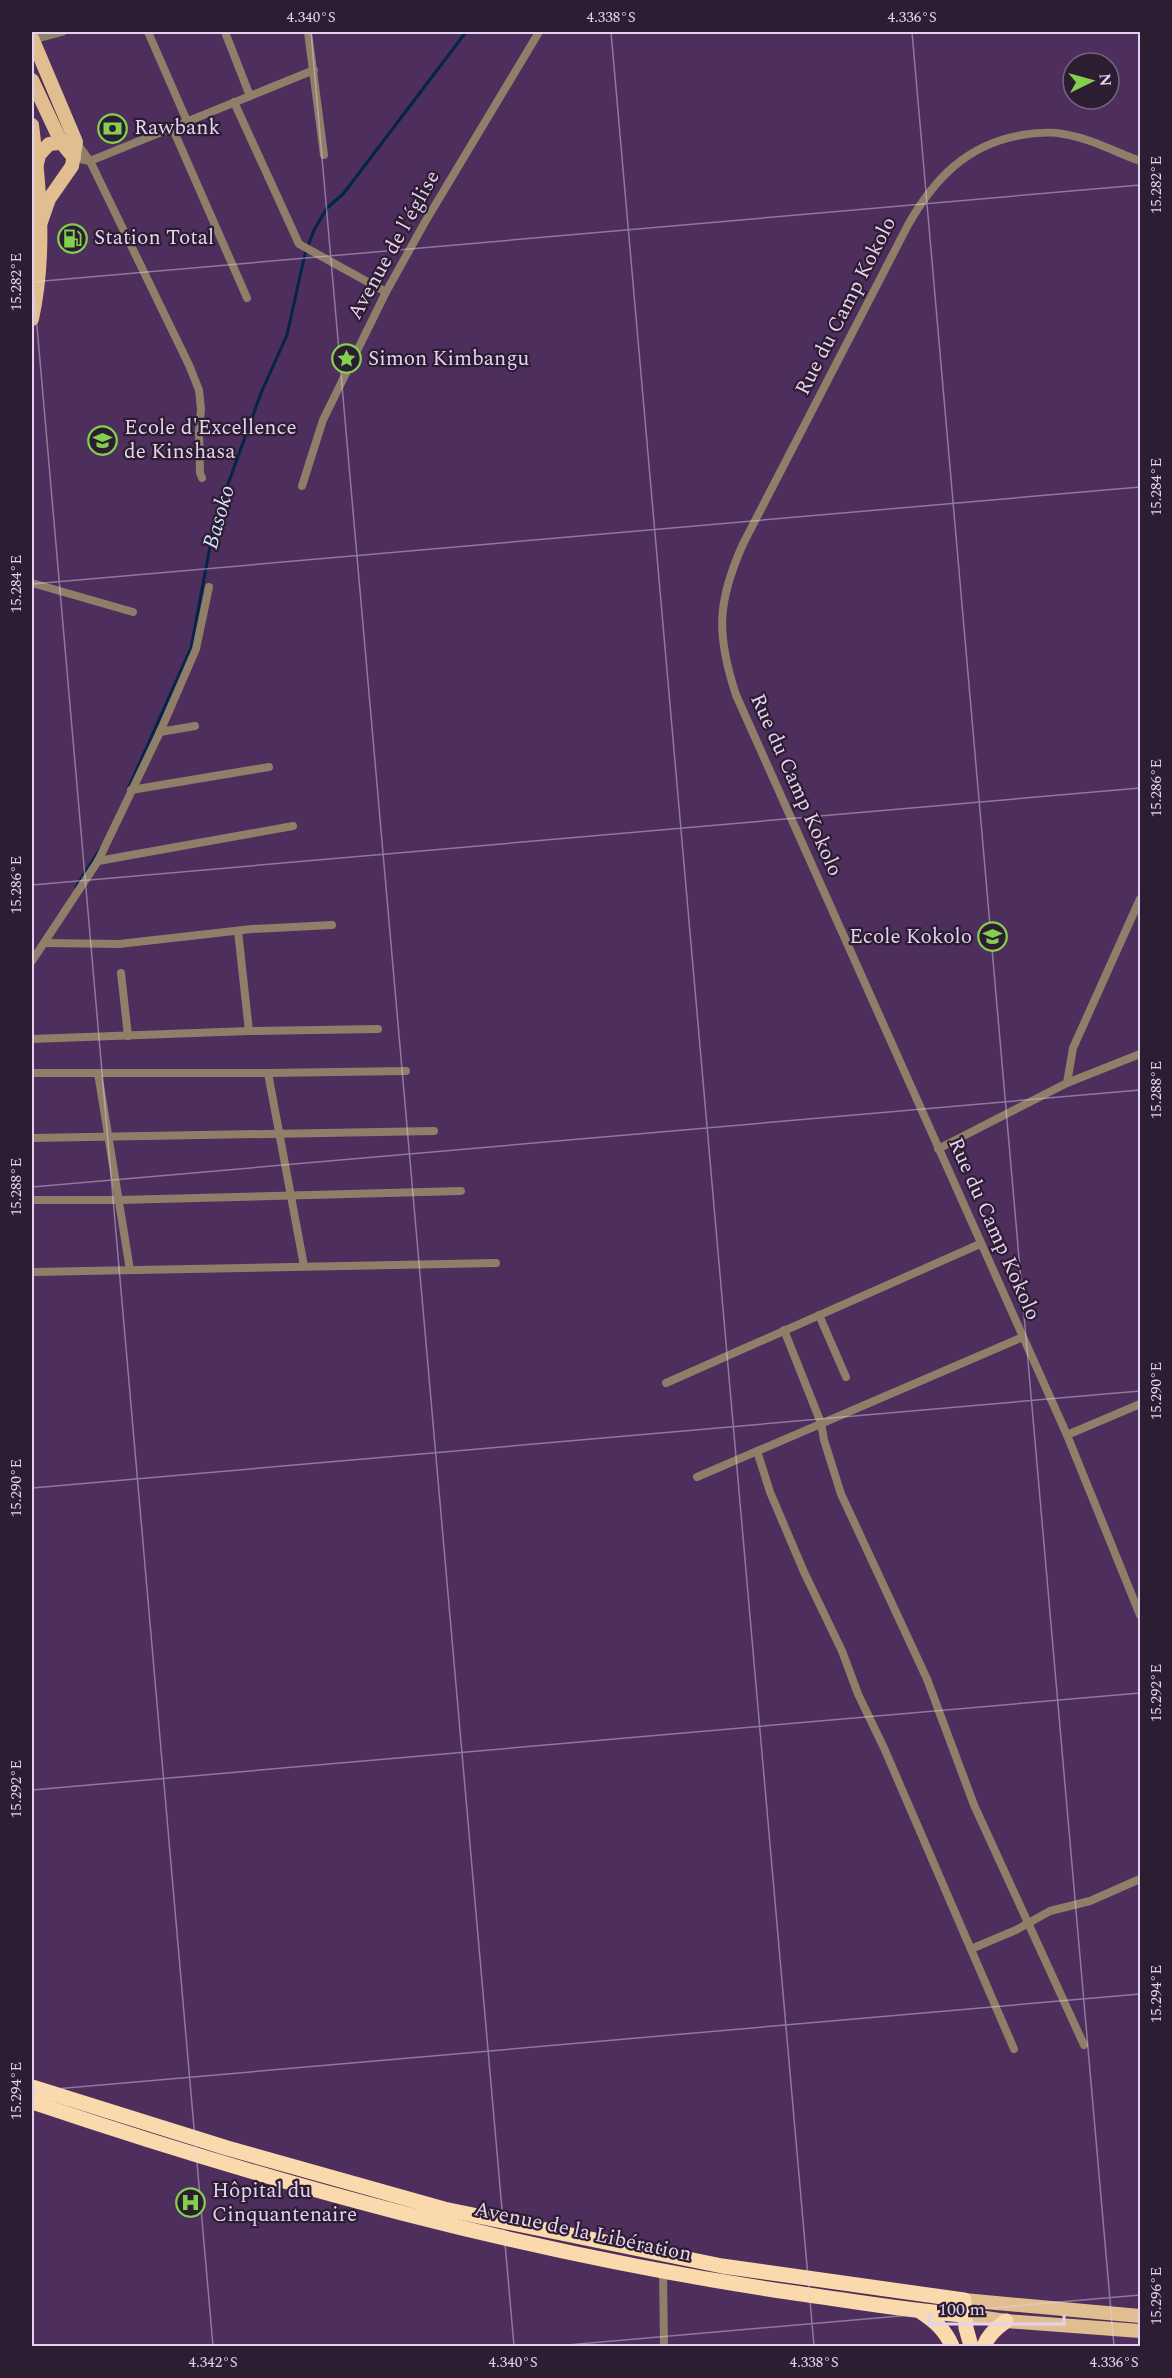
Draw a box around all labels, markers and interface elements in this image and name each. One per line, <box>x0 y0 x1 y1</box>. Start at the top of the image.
text: 4.340°S <box>286 6 336 29</box>
text: 4.338°S <box>586 6 636 29</box>
text: 4.336°S <box>887 6 937 29</box>
north arrow <box>1061 51 1121 111</box>
text: N <box>1092 72 1117 87</box>
bank icon: Rawbank <box>97 112 129 144</box>
place label: Rawbank <box>134 112 221 144</box>
text: 15.282°E <box>1145 156 1168 214</box>
street label: Avenue de l'église <box>340 164 448 326</box>
street label: Rue du Camp Kokolo <box>787 211 905 401</box>
fuel station icon: Station Total <box>57 222 89 254</box>
place label: Station Total <box>94 222 214 254</box>
text: 15.282°E <box>5 253 28 311</box>
place icon: Simon Kimbangu <box>331 343 363 375</box>
place label: Simon Kimbangu <box>368 343 530 375</box>
place label: Ecole d'Excellence de Kinshasa <box>124 412 297 468</box>
school or university icon: Ecole d'Excellence de Kinshasa <box>87 424 119 456</box>
text: 15.284°E <box>1145 458 1168 516</box>
water label: Basoko <box>194 481 244 553</box>
text: 15.284°E <box>5 555 28 613</box>
street label: Rue du Camp Kokolo <box>741 689 851 881</box>
text: 15.286°E <box>1145 759 1168 817</box>
text: 15.286°E <box>5 856 28 914</box>
place label: Ecole Kokolo <box>849 921 972 953</box>
school or university icon: Ecole Kokolo <box>977 921 1009 953</box>
text: 15.288°E <box>1145 1061 1168 1119</box>
street label: Rue du Camp Kokolo <box>939 1133 1049 1325</box>
text: 15.288°E <box>5 1158 28 1216</box>
text: 15.290°E <box>1145 1362 1168 1420</box>
text: 15.290°E <box>5 1459 28 1517</box>
text: 15.292°E <box>1145 1664 1168 1722</box>
text: 15.292°E <box>5 1760 28 1818</box>
text: 15.294°E <box>1145 1965 1168 2023</box>
text: 15.294°E <box>5 2062 28 2120</box>
place label: Hôpital du Cinquantenaire <box>212 2175 357 2231</box>
hospital icon: Hôpital du Cinquantenaire <box>175 2187 207 2219</box>
street label: Avenue de la Libération <box>471 2193 695 2271</box>
text: 15.296°E <box>1145 2267 1168 2325</box>
scale bar <box>929 2288 1064 2326</box>
text: 100 m <box>938 2296 985 2323</box>
text: 4.342°S <box>188 2351 238 2374</box>
text: 4.340°S <box>488 2351 538 2374</box>
text: 4.338°S <box>789 2351 839 2374</box>
text: 4.336°S <box>1089 2351 1139 2374</box>

